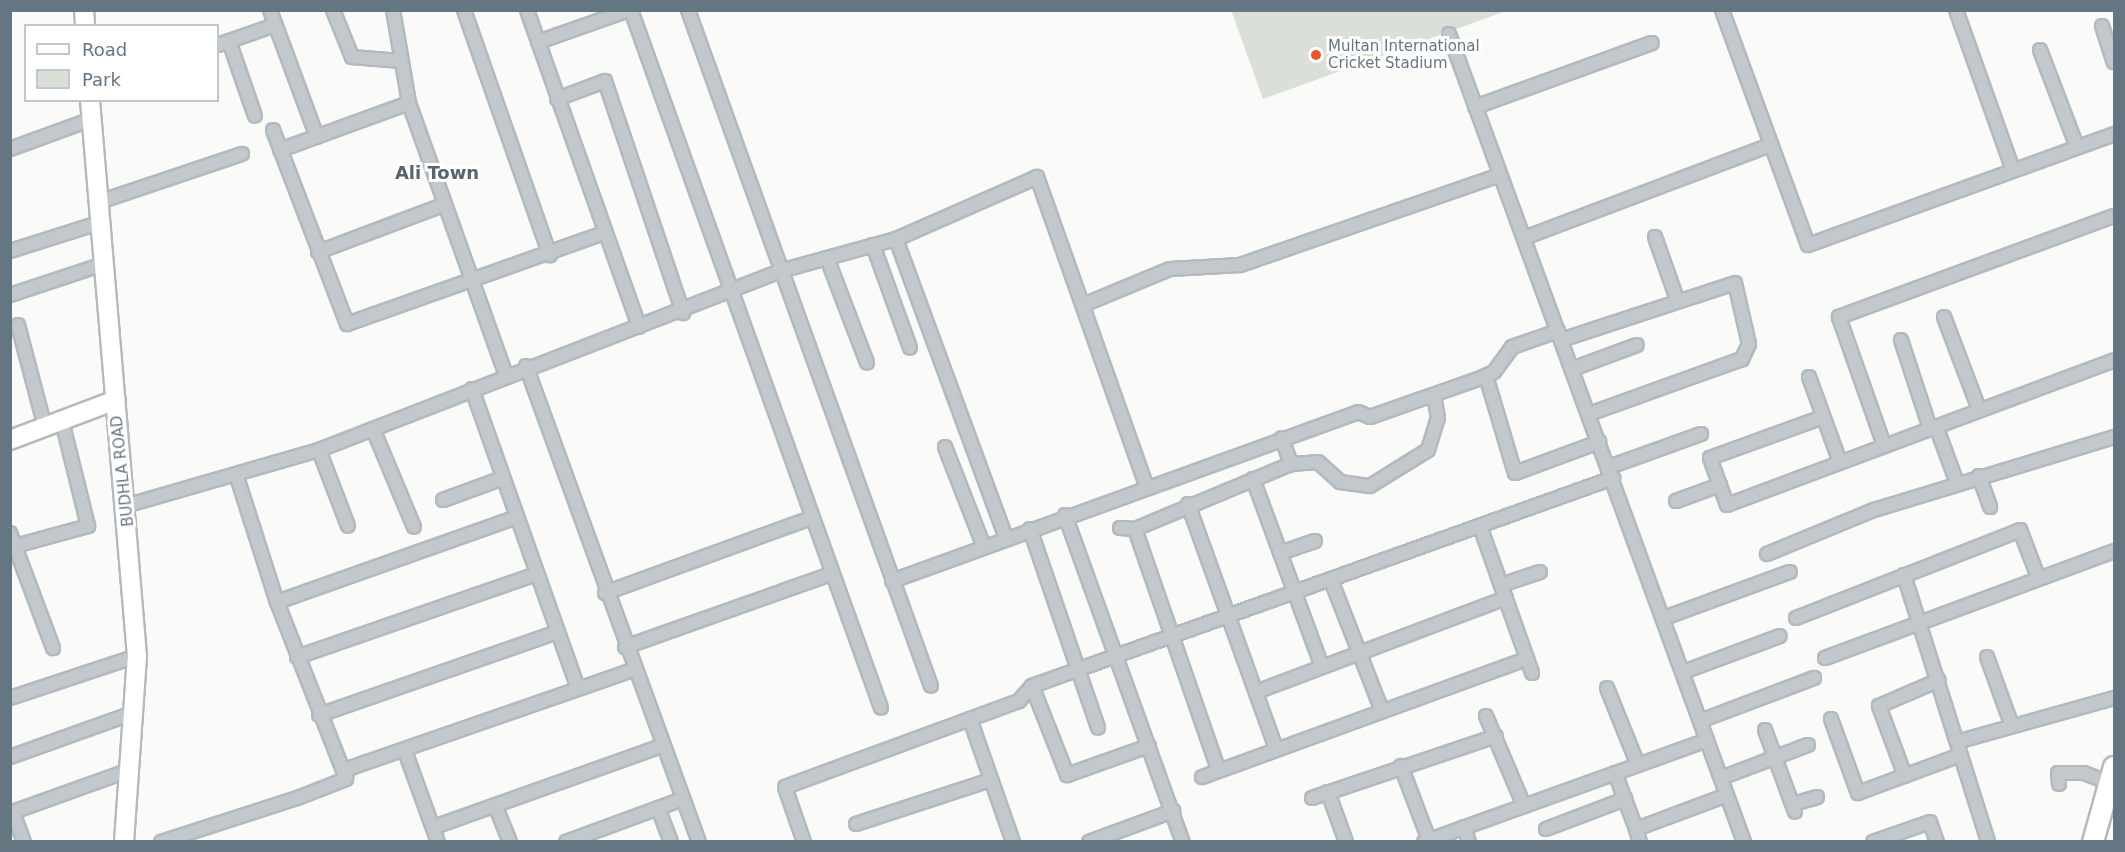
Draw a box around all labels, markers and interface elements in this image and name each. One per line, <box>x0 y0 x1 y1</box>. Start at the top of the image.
legend <box>24 24 219 102</box>
place label: Multan International Cricket Stadium <box>1328 37 1480 72</box>
text: Road <box>82 39 127 60</box>
marker: Multan International Cricket Stadium <box>1309 48 1323 62</box>
text: Park <box>82 69 121 90</box>
district label: Ali Town <box>395 162 479 184</box>
street label: BUDHLA ROAD <box>108 415 138 527</box>

